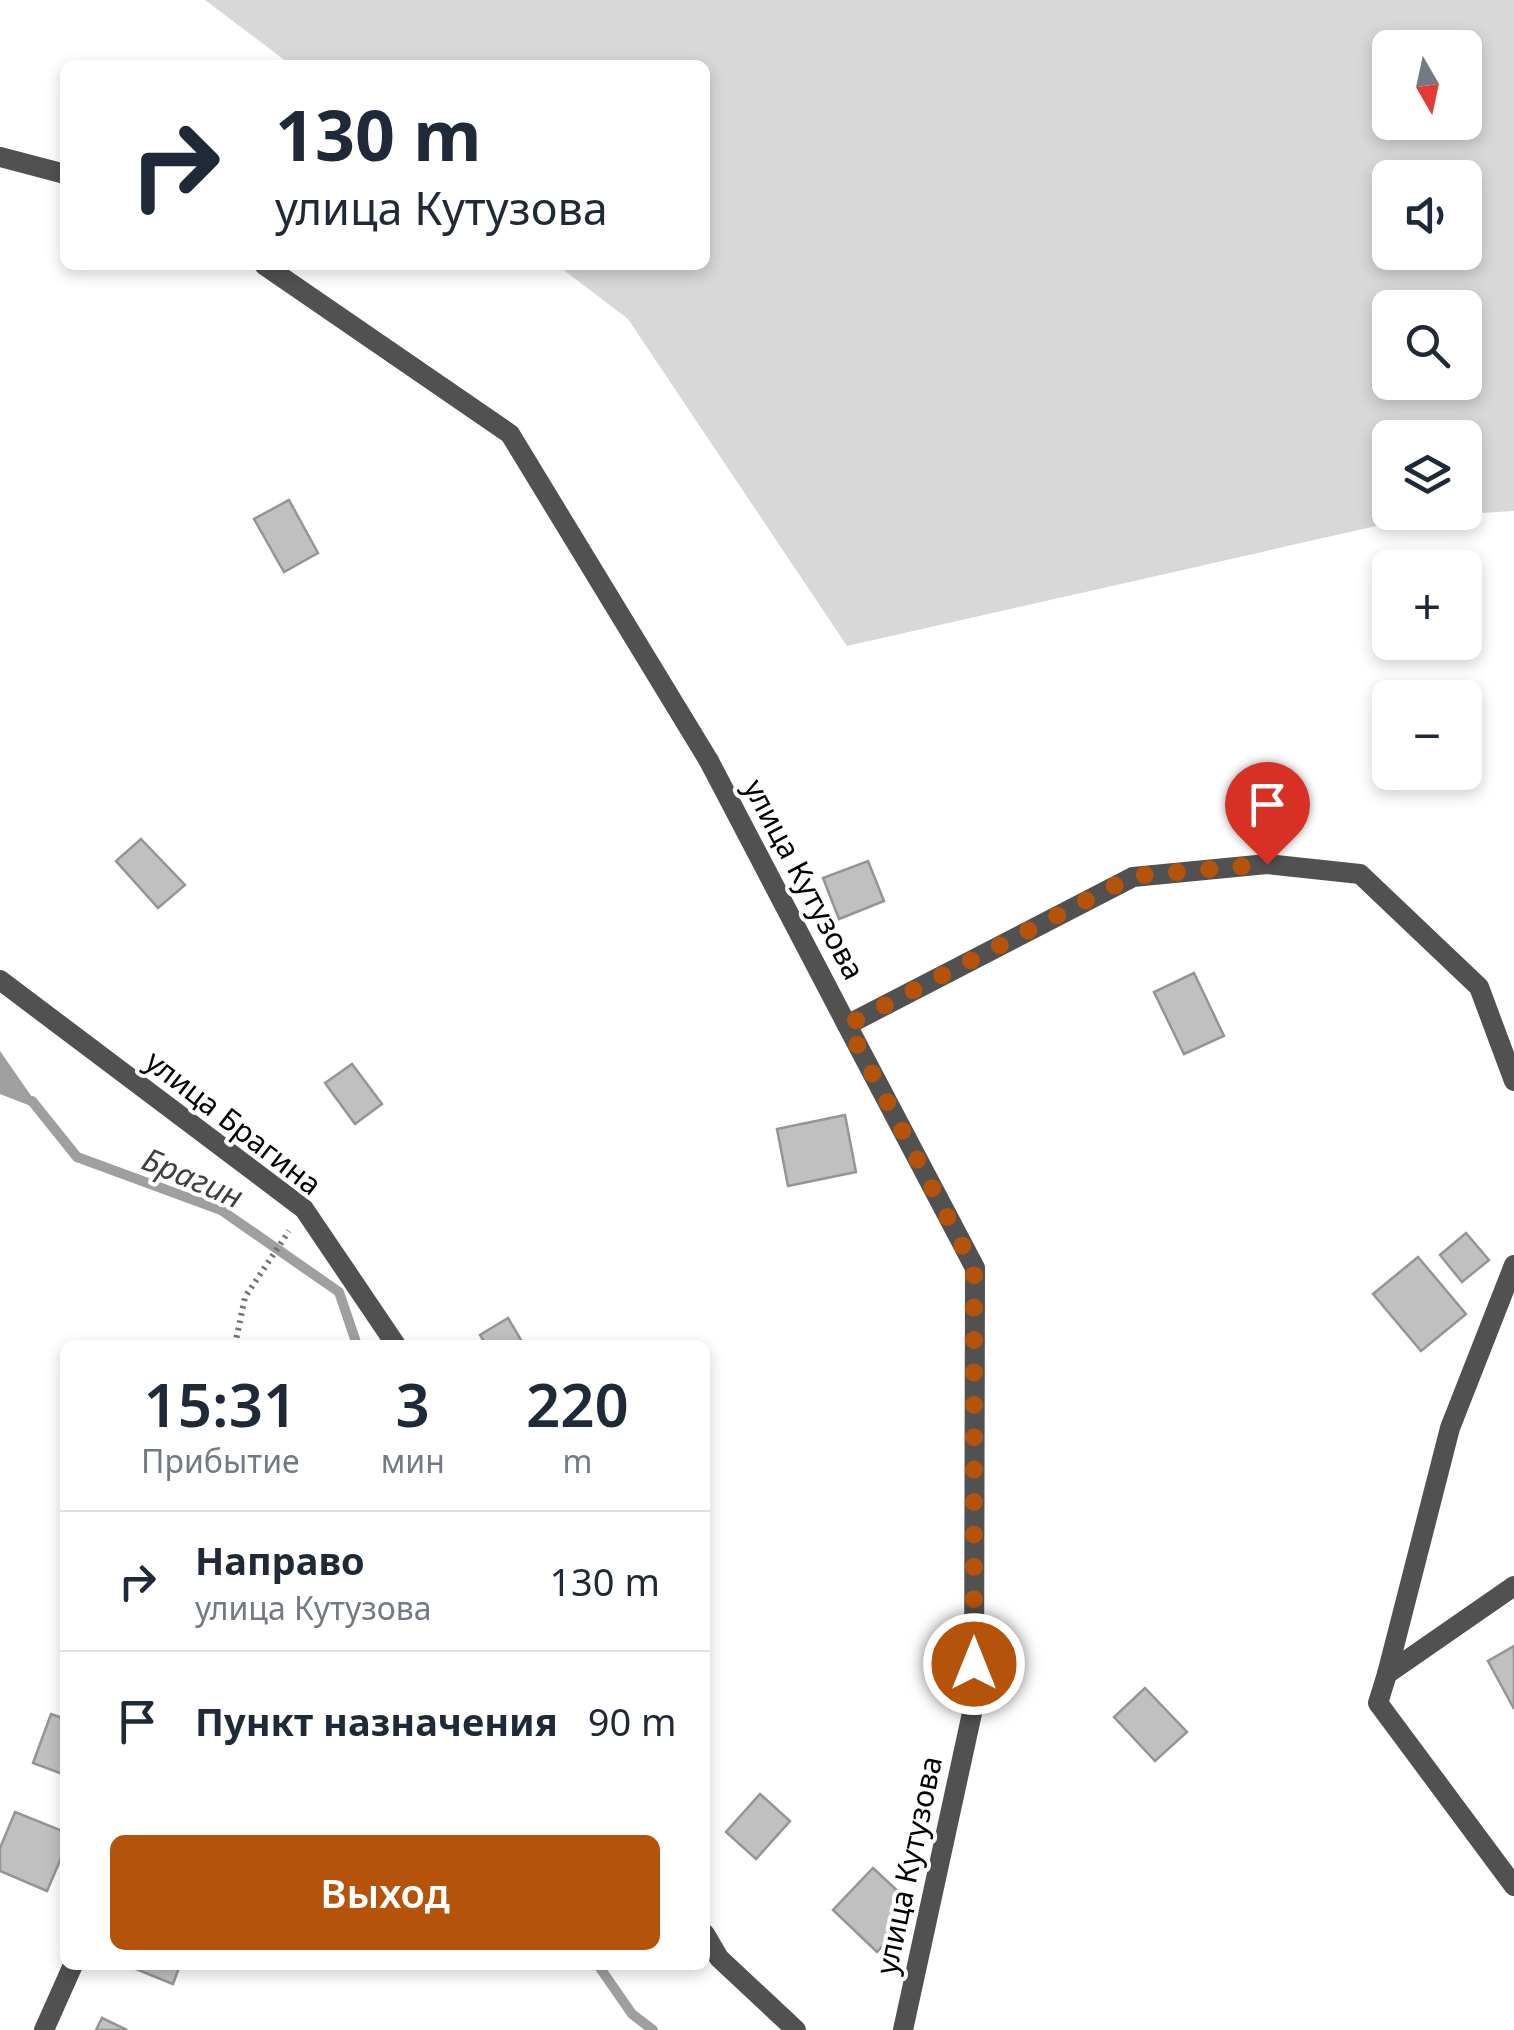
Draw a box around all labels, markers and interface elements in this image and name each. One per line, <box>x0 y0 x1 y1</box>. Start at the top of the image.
north arrow <box>1372 30 1482 140</box>
map controls <box>1372 30 1482 790</box>
text: 130 m <box>275 86 482 182</box>
icon: right <box>110 100 240 230</box>
button: sound <box>1372 160 1482 270</box>
text: улица Кутузова <box>275 177 608 238</box>
button: search <box>1372 290 1482 400</box>
button: layers <box>1372 420 1482 530</box>
button: + <box>1372 550 1482 660</box>
button: − <box>1372 680 1482 790</box>
pin <box>1225 762 1310 865</box>
street label: улица Кутузова <box>735 771 875 987</box>
icon: arrive <box>1240 777 1295 832</box>
street label: улица Брагина <box>139 1042 329 1202</box>
water label: Брагин <box>137 1139 249 1215</box>
text: 15:31 <box>143 1363 297 1445</box>
text: 3 <box>396 1363 430 1445</box>
text: 220 <box>526 1363 629 1445</box>
text: Прибытие <box>141 1439 300 1482</box>
text: мин <box>381 1439 445 1482</box>
text: m <box>562 1439 592 1482</box>
text: Направо <box>195 1534 365 1586</box>
icon: right <box>110 1554 165 1609</box>
text: 130 m <box>549 1555 660 1607</box>
text: улица Кутузова <box>195 1586 432 1629</box>
position arrow <box>922 1612 1026 1716</box>
icon: arrive <box>110 1694 165 1749</box>
text: Пункт назначения <box>195 1695 558 1747</box>
text: 90 m <box>588 1695 677 1747</box>
street label: улица Кутузова <box>865 1752 951 1978</box>
button: Выход <box>110 1835 660 1950</box>

